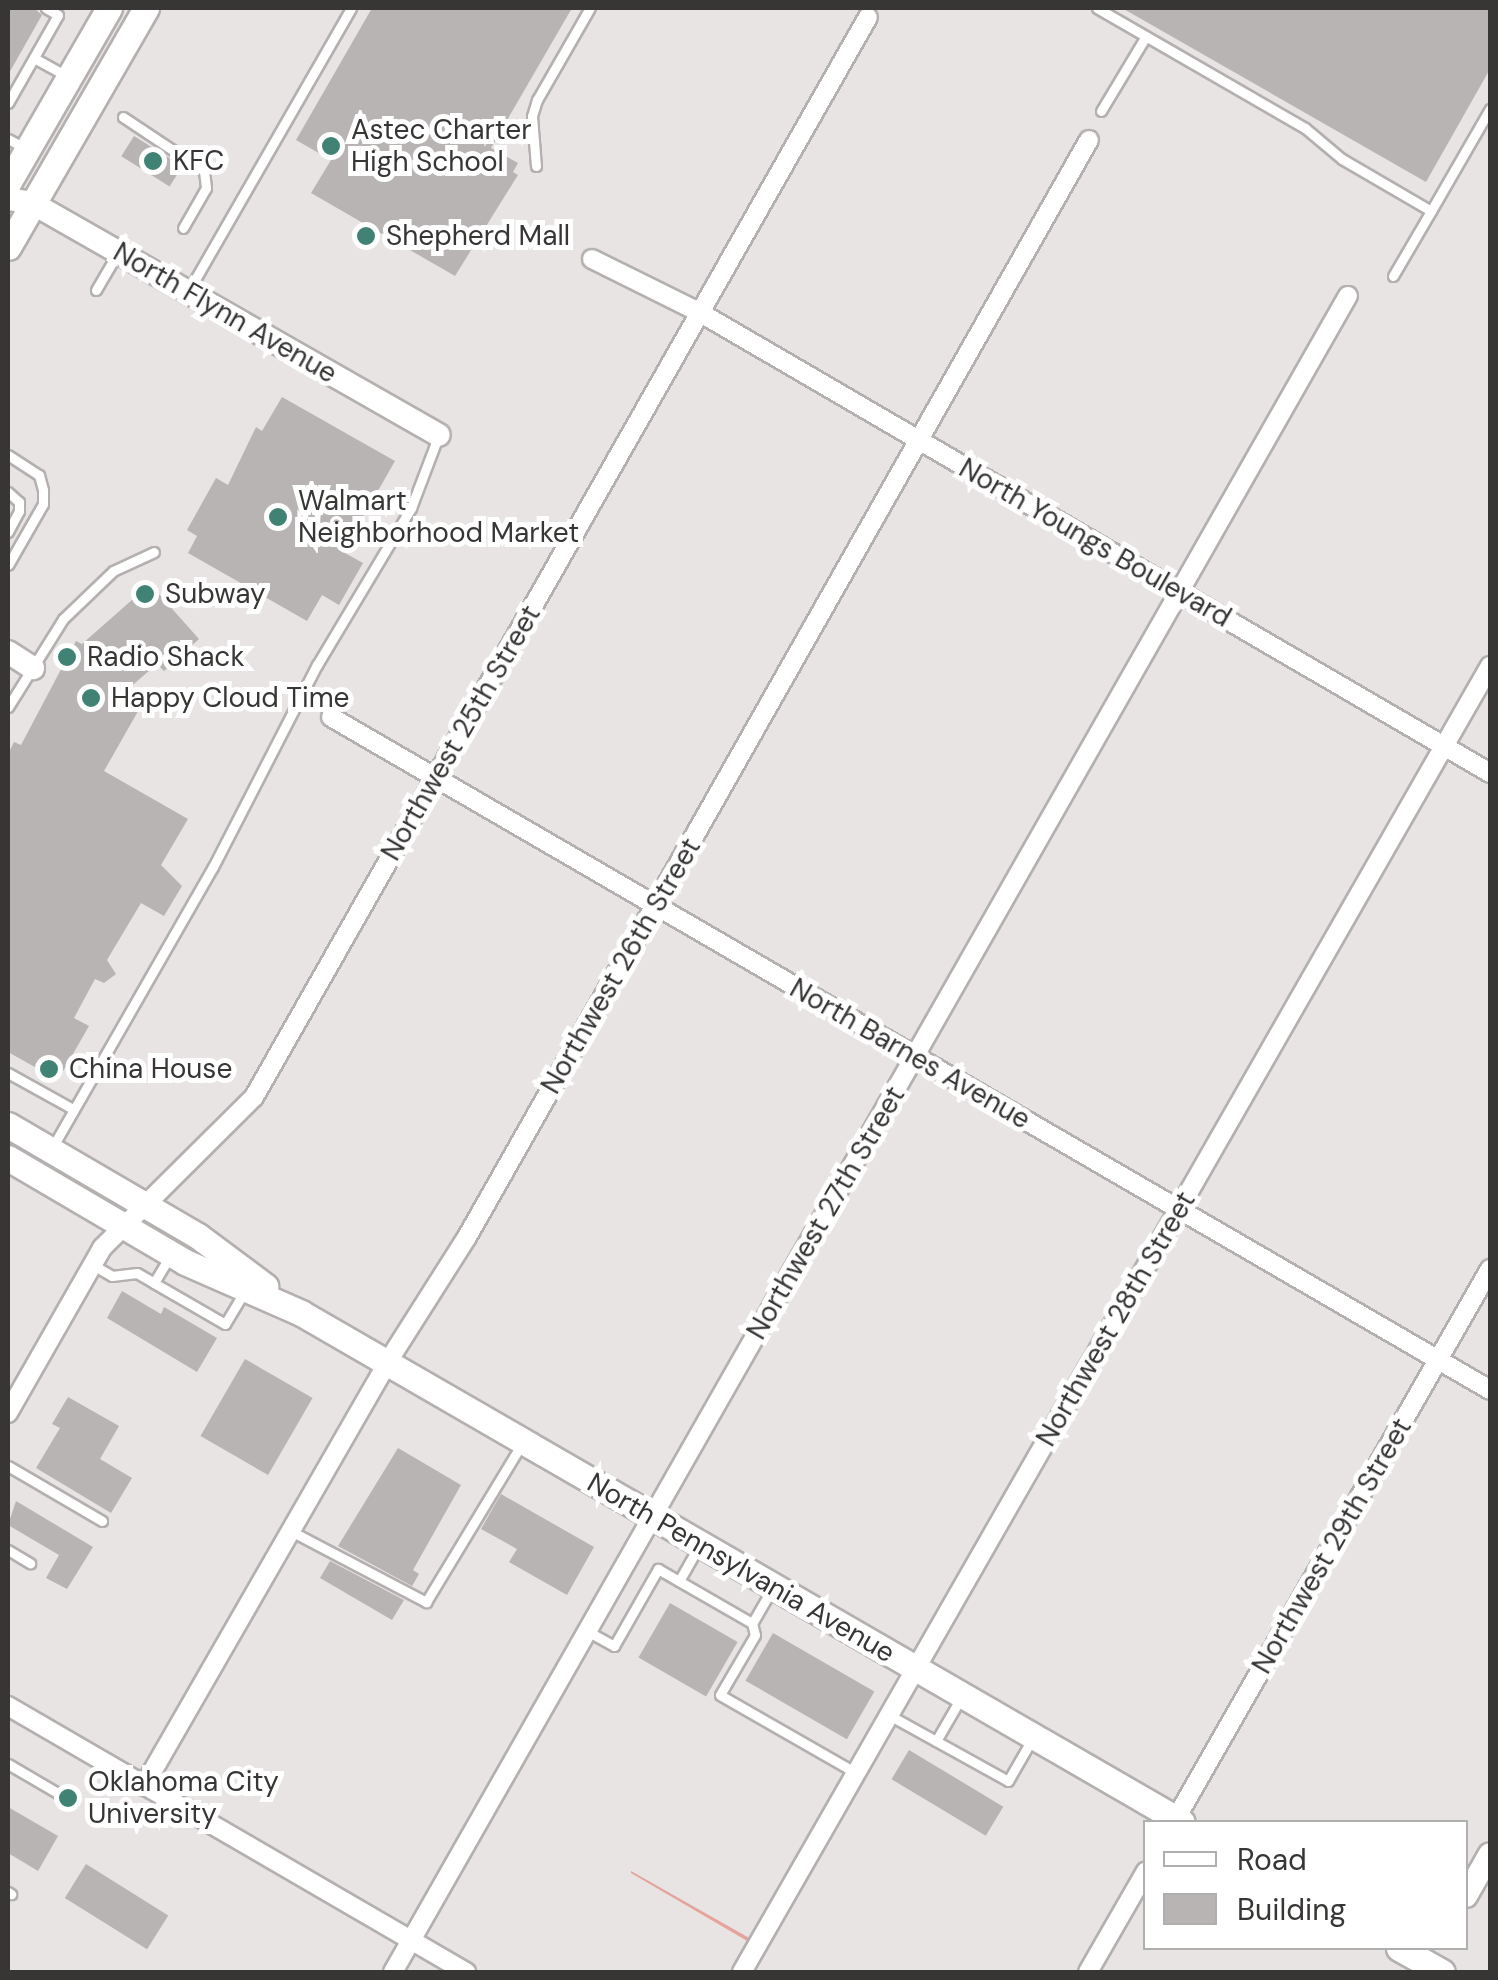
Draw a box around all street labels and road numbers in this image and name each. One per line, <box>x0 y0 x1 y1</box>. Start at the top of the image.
street label: North Flynn Avenue <box>107 235 343 391</box>
street label: North Youngs Boulevard <box>953 451 1237 635</box>
street label: Northwest 25th Street <box>374 599 548 867</box>
street label: Northwest 26th Street <box>534 832 708 1100</box>
street label: North Barnes Avenue <box>784 971 1036 1137</box>
street label: Northwest 27th Street <box>740 1081 912 1345</box>
street label: Northwest 28th Street <box>1029 1186 1203 1452</box>
street label: Northwest 29th Street <box>1245 1412 1419 1680</box>
street label: North Pennsylvania Avenue <box>581 1466 901 1670</box>

